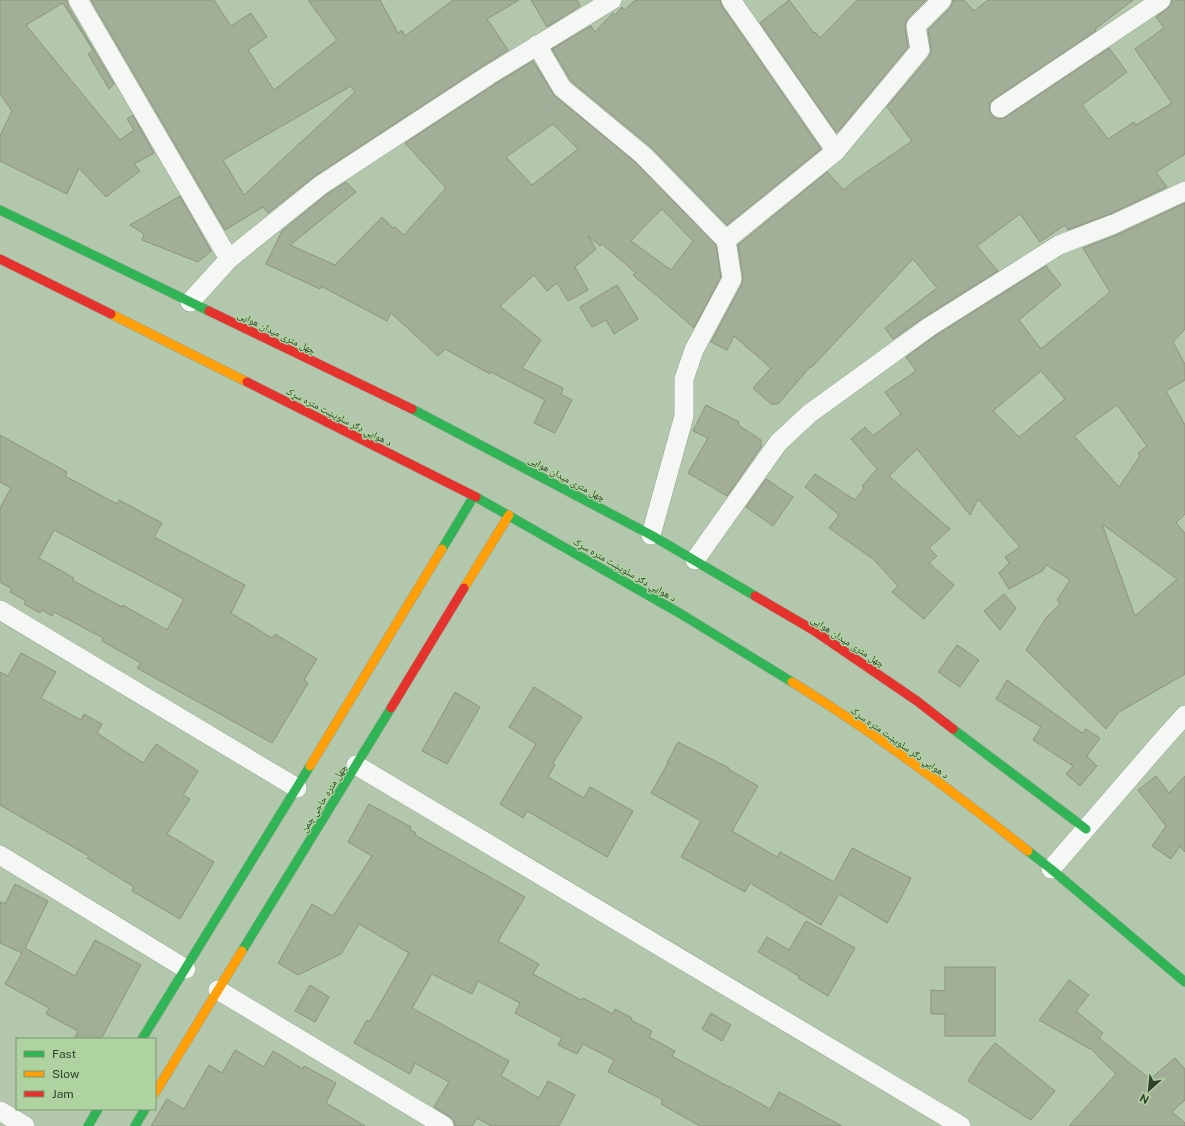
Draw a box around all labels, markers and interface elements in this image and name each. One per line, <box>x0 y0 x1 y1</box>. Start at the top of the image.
street label: چهل متری میدان هوایی <box>236 308 319 357</box>
street label: د هوايي ډګر سلویښت متره سړک <box>283 384 394 450</box>
street label: چهل متری میدان هوایی <box>526 453 608 505</box>
street label: د هوايي ډګر سلویښت متره سړک <box>570 535 679 606</box>
street label: چهل متری میدان هوایی <box>808 613 888 670</box>
street label: د هوايي ډګر سلویښت متره سړک <box>847 703 951 783</box>
street label: چهل متره حاجی چمن <box>297 761 350 835</box>
legend <box>16 1038 156 1110</box>
text: Fast <box>52 1047 77 1061</box>
text: Slow <box>52 1067 80 1081</box>
north arrow <box>1129 1070 1169 1110</box>
text: Jam <box>52 1087 74 1101</box>
text: N <box>1138 1092 1151 1106</box>

